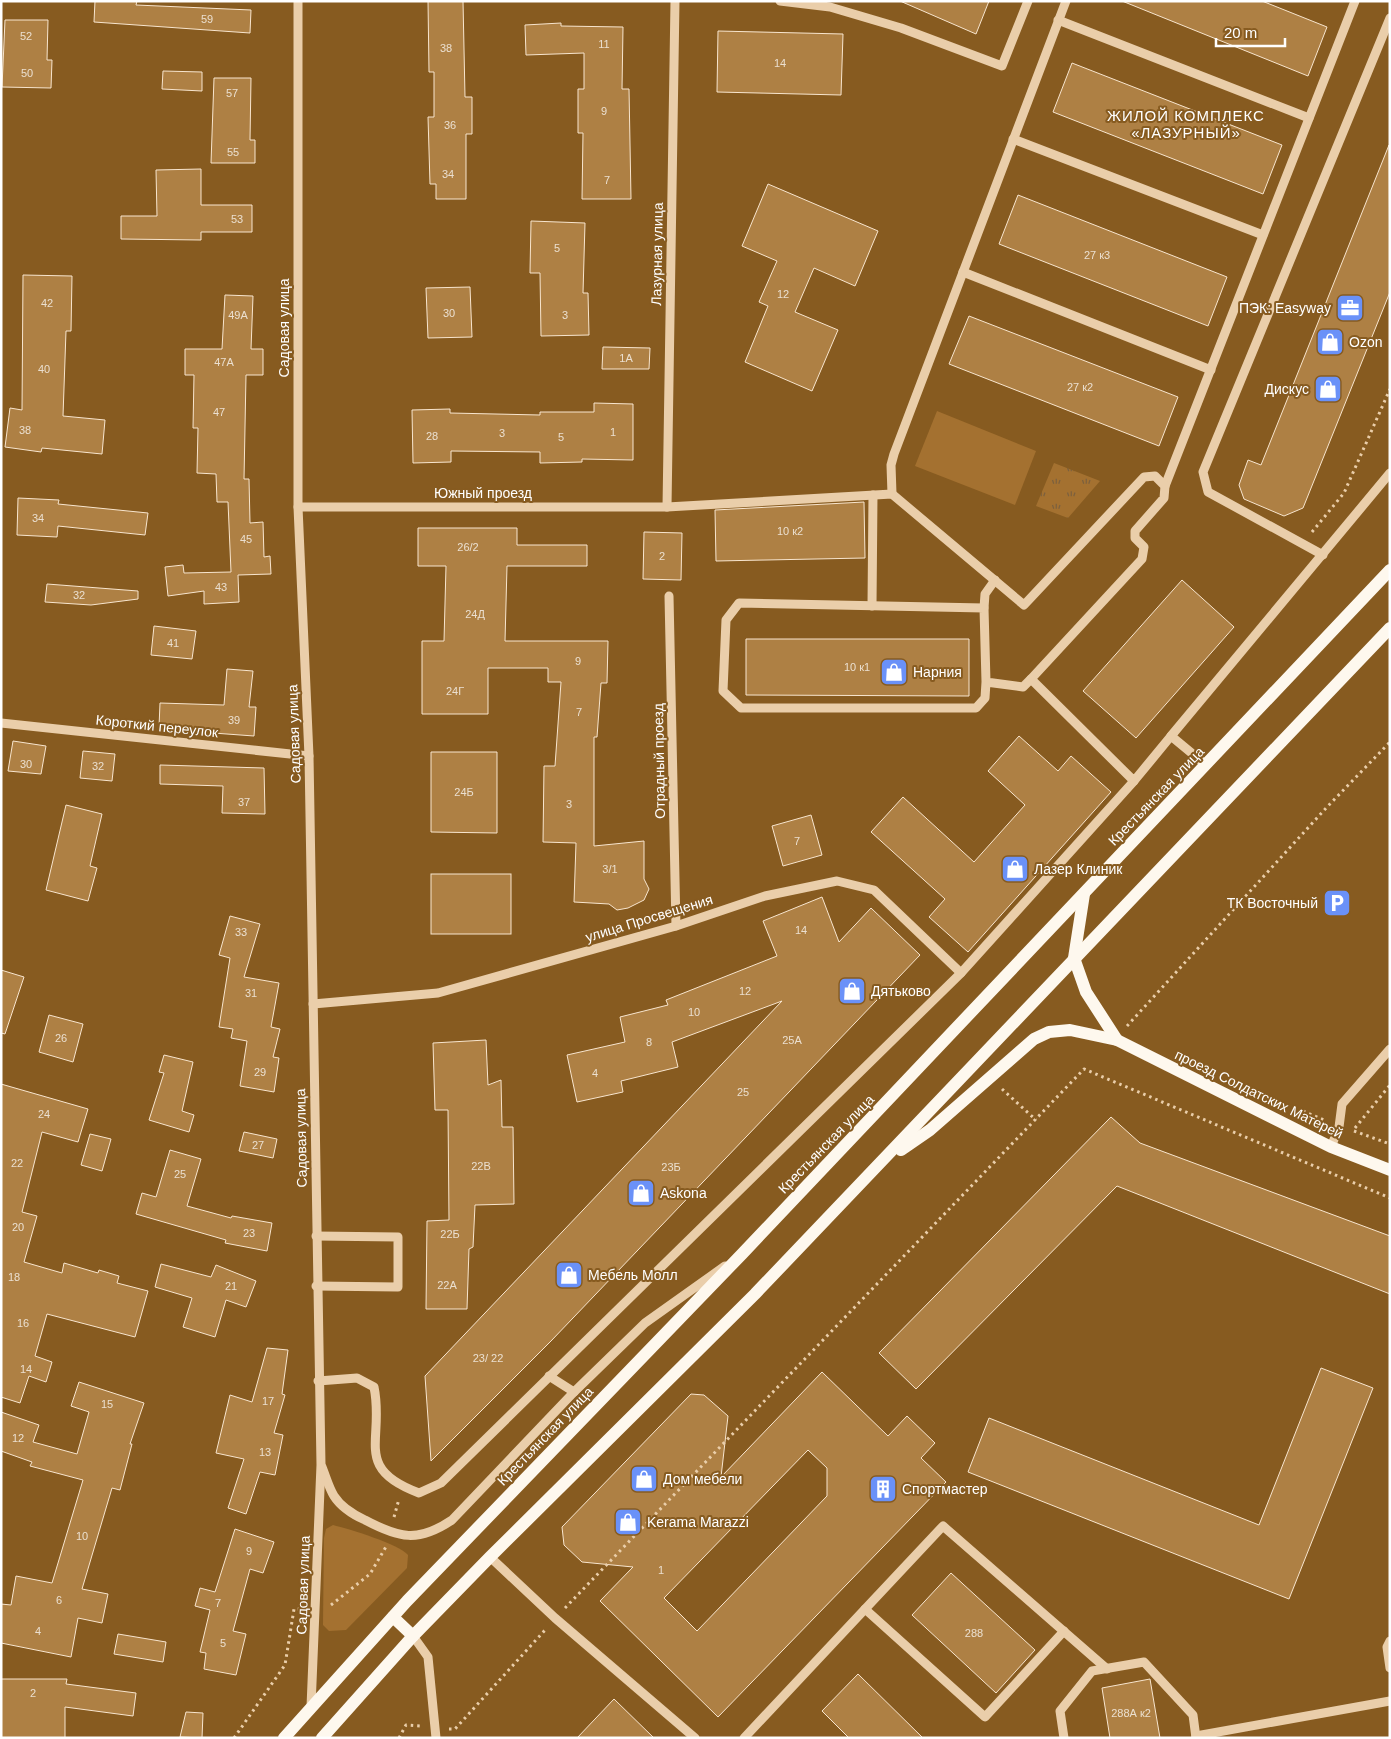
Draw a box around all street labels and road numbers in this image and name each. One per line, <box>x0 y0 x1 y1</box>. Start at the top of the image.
street label: Лазурная улица <box>648 202 666 306</box>
street label: Садовая улица <box>276 278 292 378</box>
street label: Южный проезд <box>434 485 532 501</box>
street label: Садовая улица <box>284 684 304 784</box>
street label: Отрадный проезд <box>650 703 668 819</box>
street label: Короткий переулок <box>95 712 220 740</box>
street label: Крестьянская улица <box>1105 743 1207 849</box>
street label: улица Просвещения <box>583 891 715 945</box>
street label: проезд Солдатских Матерей <box>1172 1046 1346 1142</box>
street label: Садовая улица <box>292 1088 310 1188</box>
street label: Крестьянская улица <box>775 1091 877 1197</box>
street label: Крестьянская улица <box>494 1383 596 1489</box>
street label: Садовая улица <box>293 1535 313 1635</box>

